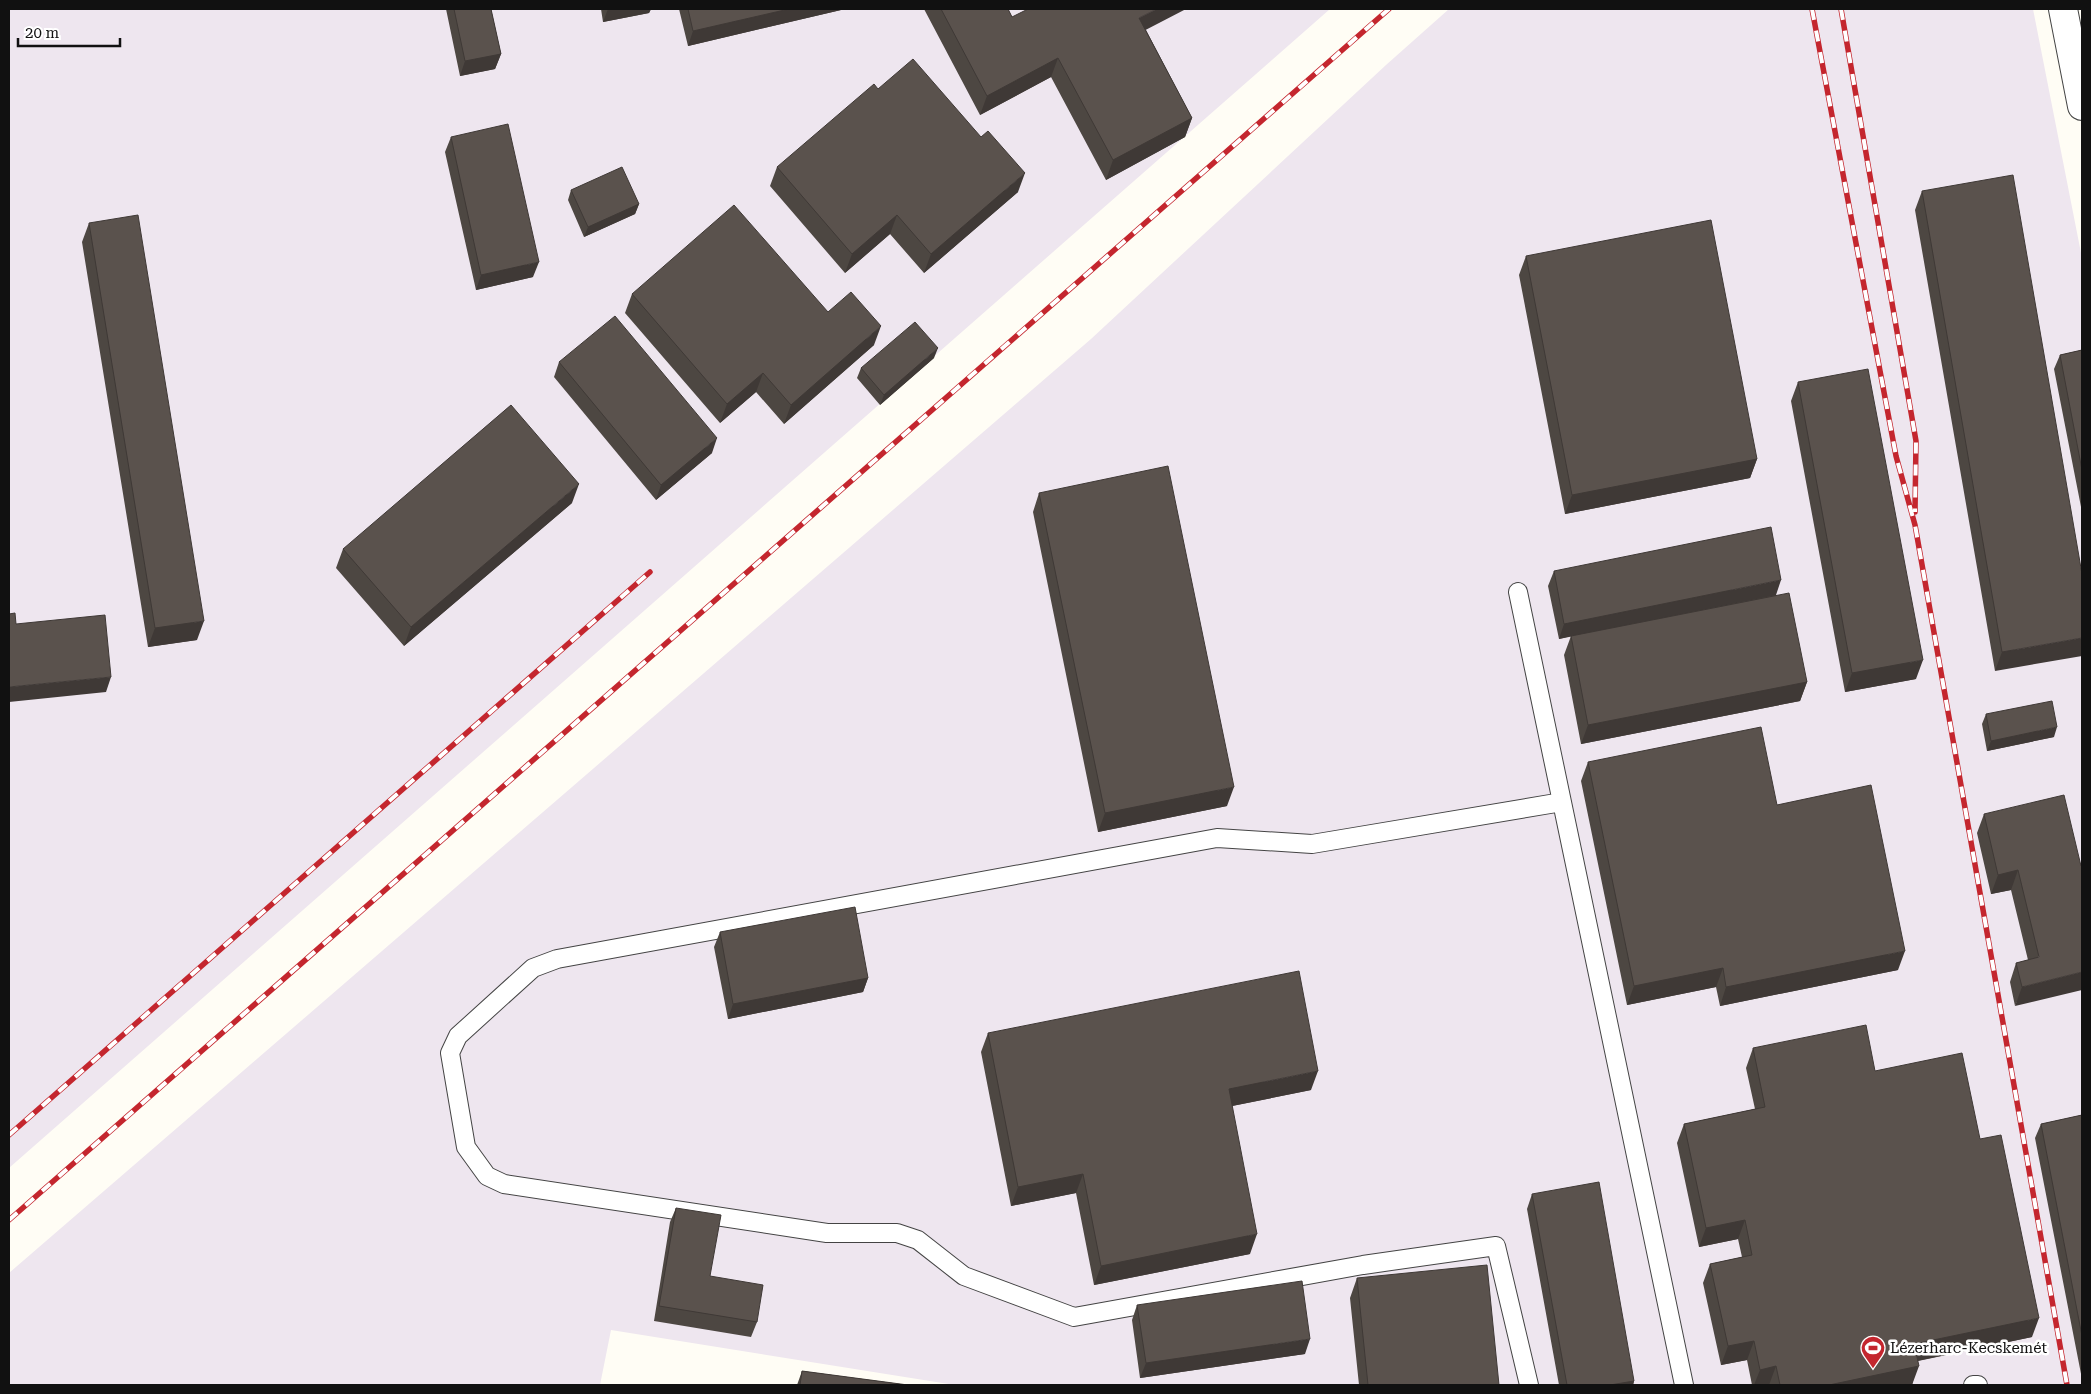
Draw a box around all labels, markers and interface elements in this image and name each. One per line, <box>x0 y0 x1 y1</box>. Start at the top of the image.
scale bar <box>18 15 120 47</box>
text: 20 m <box>25 24 60 42</box>
sports icon: Lézerharc-Kecskemét <box>1860 1335 1886 1369</box>
place label: Lézerharc-Kecskemét <box>1890 1339 2048 1357</box>

